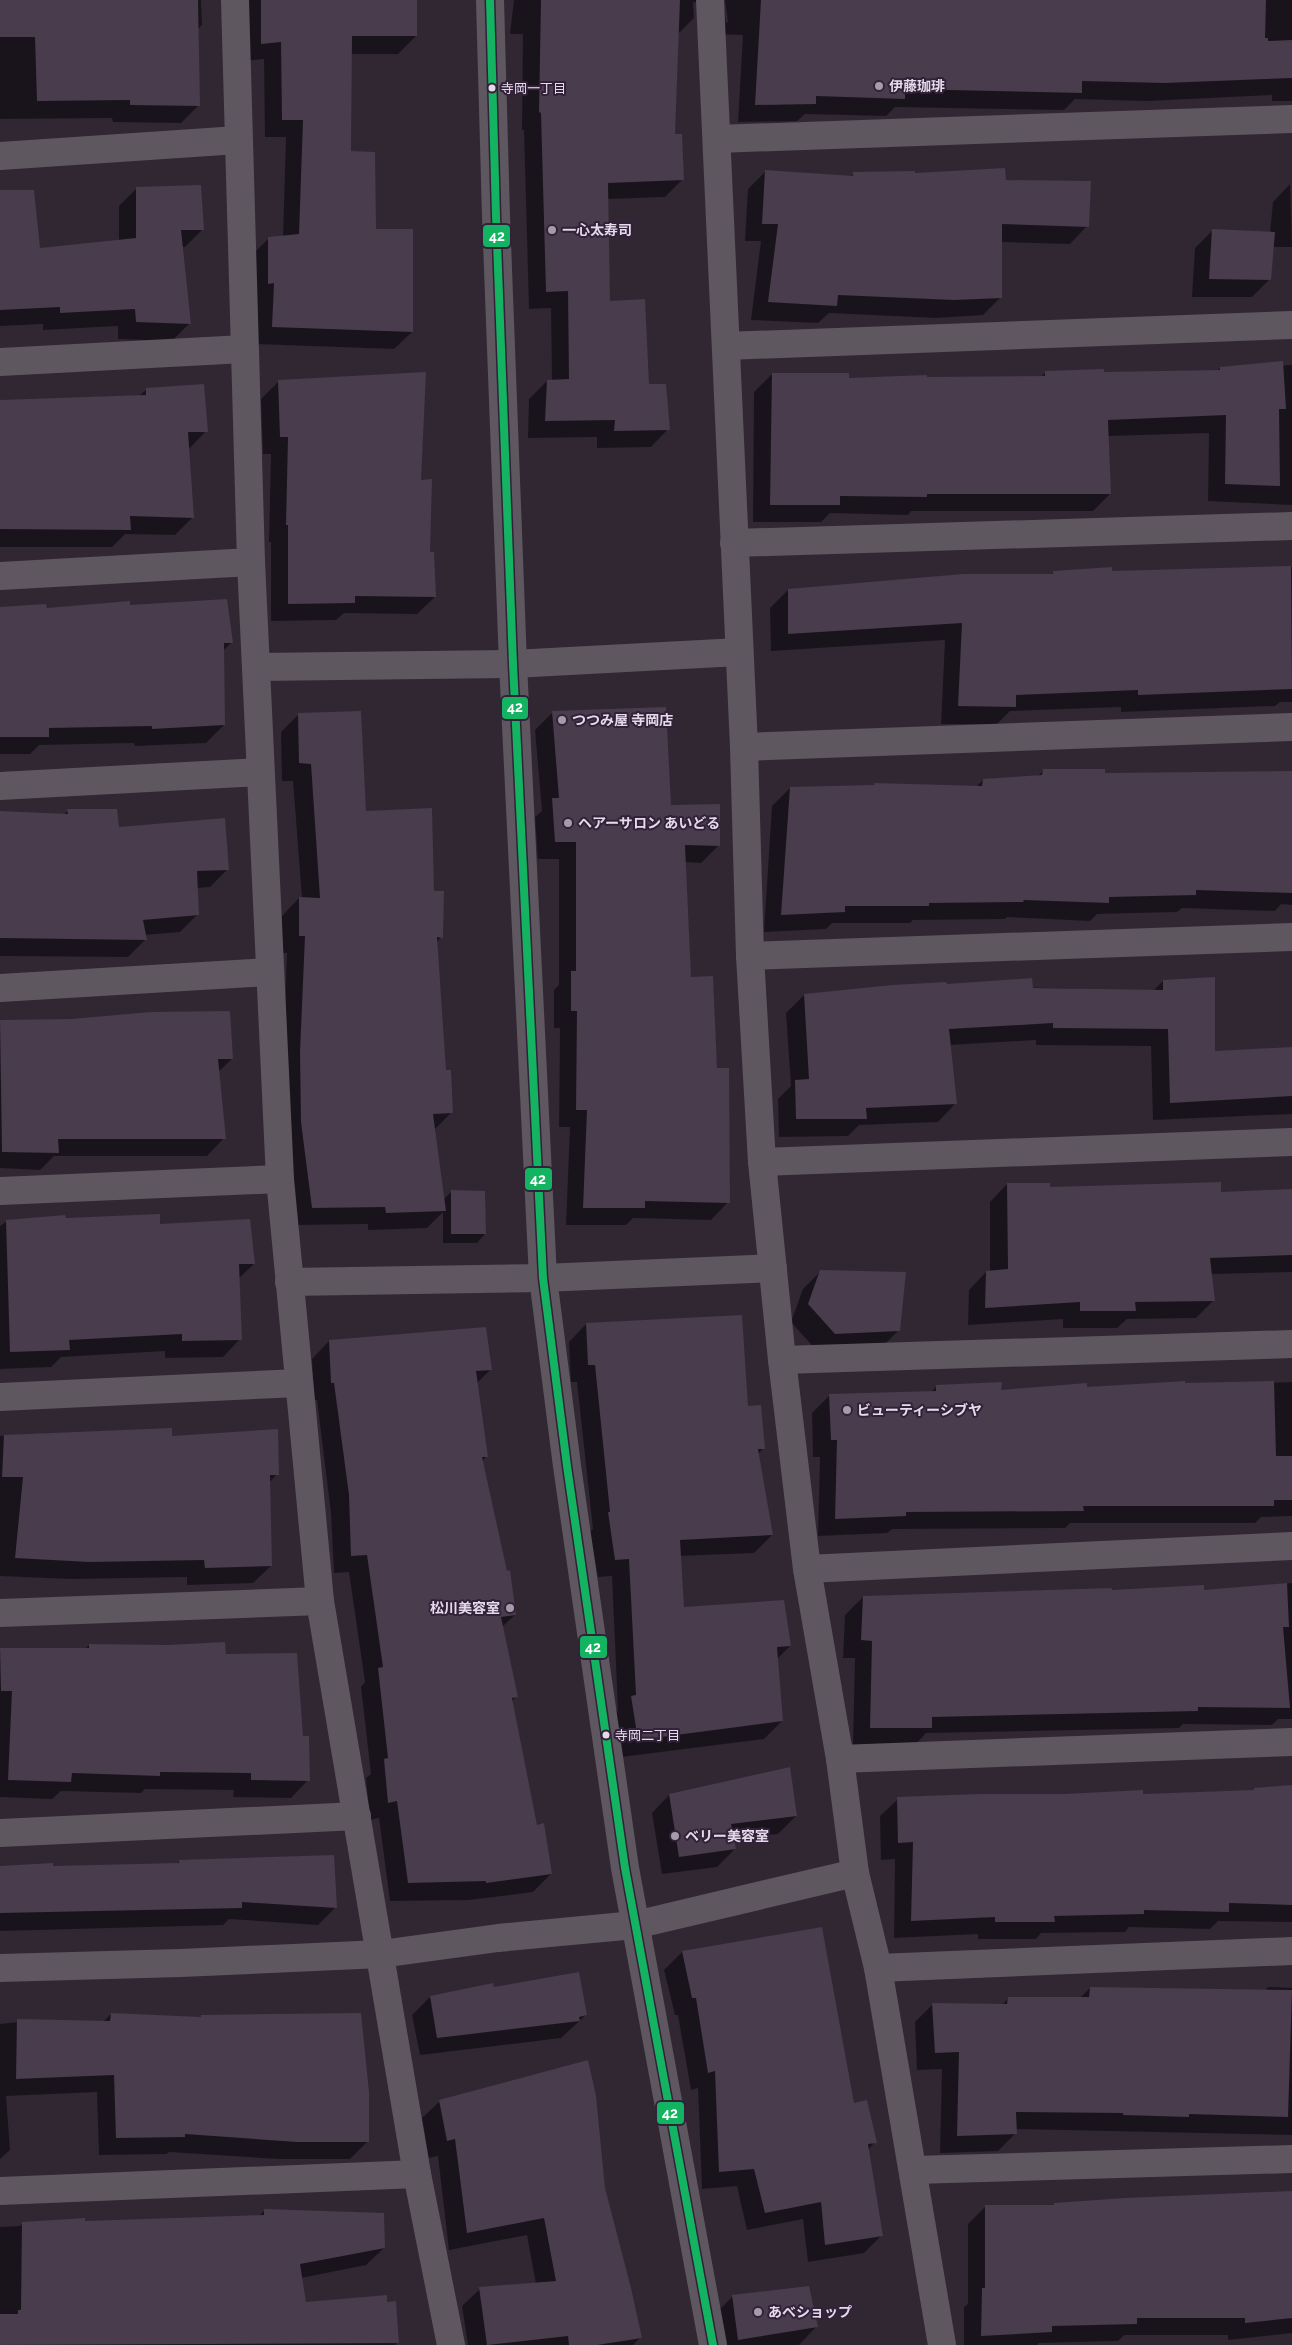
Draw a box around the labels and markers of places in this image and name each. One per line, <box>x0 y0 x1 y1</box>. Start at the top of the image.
place label: 伊藤珈琲 <box>889 78 945 94</box>
marker: 伊藤珈琲 <box>873 80 885 92</box>
place label: 寺岡一丁目 <box>501 81 566 96</box>
marker: 寺岡一丁目 <box>487 83 497 93</box>
place label: 一心太寿司 <box>562 222 632 238</box>
marker: 一心太寿司 <box>546 224 558 236</box>
place label: つつみ屋 寺岡店 <box>572 712 673 728</box>
marker: つつみ屋 寺岡店 <box>556 714 568 726</box>
place label: ヘアーサロン あいどる <box>578 815 720 831</box>
marker: ヘアーサロン あいどる <box>562 817 574 829</box>
place label: ビューティーシブヤ <box>857 1402 982 1418</box>
marker: ビューティーシブヤ <box>841 1404 853 1416</box>
place label: 松川美容室 <box>430 1600 500 1616</box>
marker: 松川美容室 <box>504 1602 516 1614</box>
place label: 寺岡二丁目 <box>615 1728 680 1743</box>
marker: 寺岡二丁目 <box>601 1730 611 1740</box>
place label: ベリー美容室 <box>685 1828 769 1844</box>
marker: ベリー美容室 <box>669 1830 681 1842</box>
place label: あべショップ <box>768 2304 852 2320</box>
marker: あべショップ <box>752 2306 764 2318</box>

